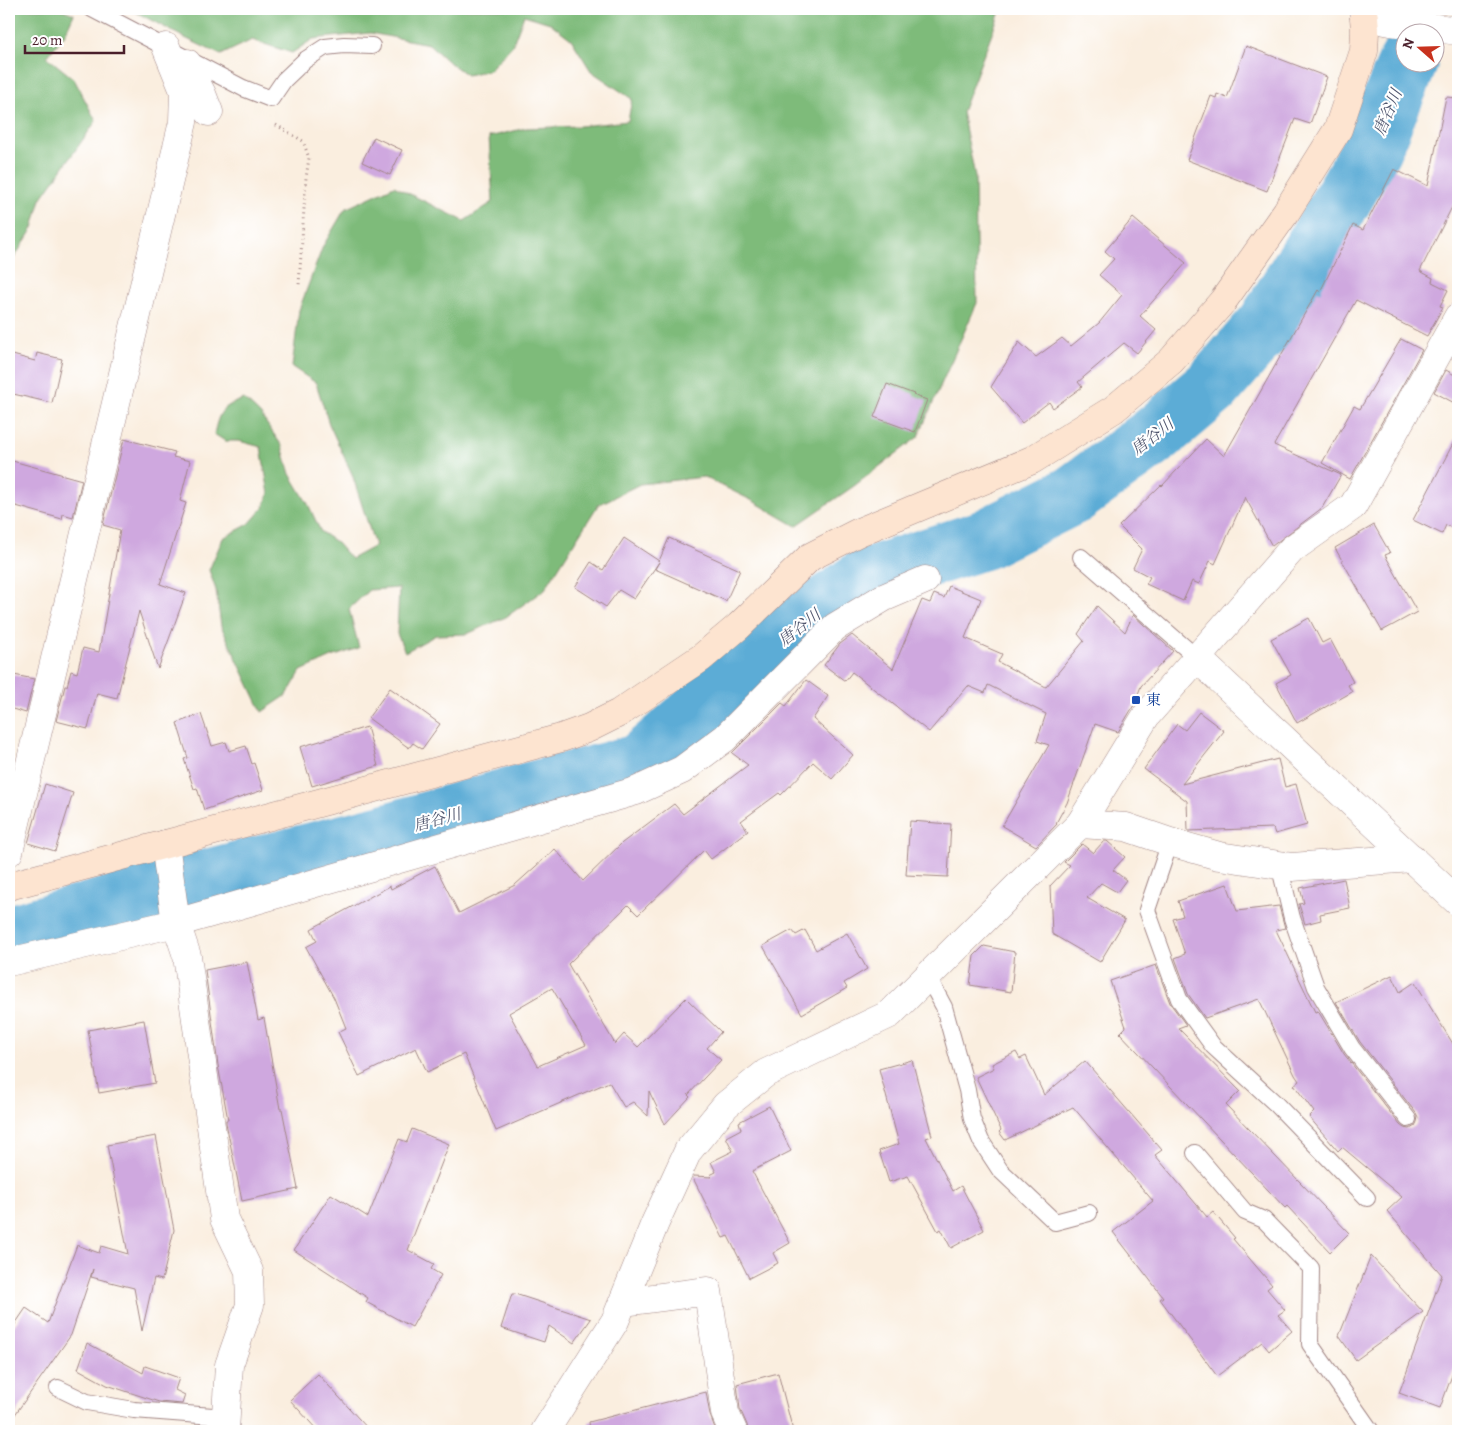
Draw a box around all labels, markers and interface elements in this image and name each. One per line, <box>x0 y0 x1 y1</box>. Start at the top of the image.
scale bar <box>25 22 124 54</box>
north arrow <box>1394 22 1444 72</box>
text: 20 m <box>32 30 63 50</box>
text: N <box>1398 36 1419 52</box>
water label: 唐谷川 <box>1368 84 1408 139</box>
water label: 唐谷川 <box>1127 412 1180 460</box>
water label: 唐谷川 <box>774 603 827 651</box>
place label: 東 <box>1146 690 1161 710</box>
marker: 東 <box>1130 694 1142 706</box>
water label: 唐谷川 <box>411 803 465 837</box>

